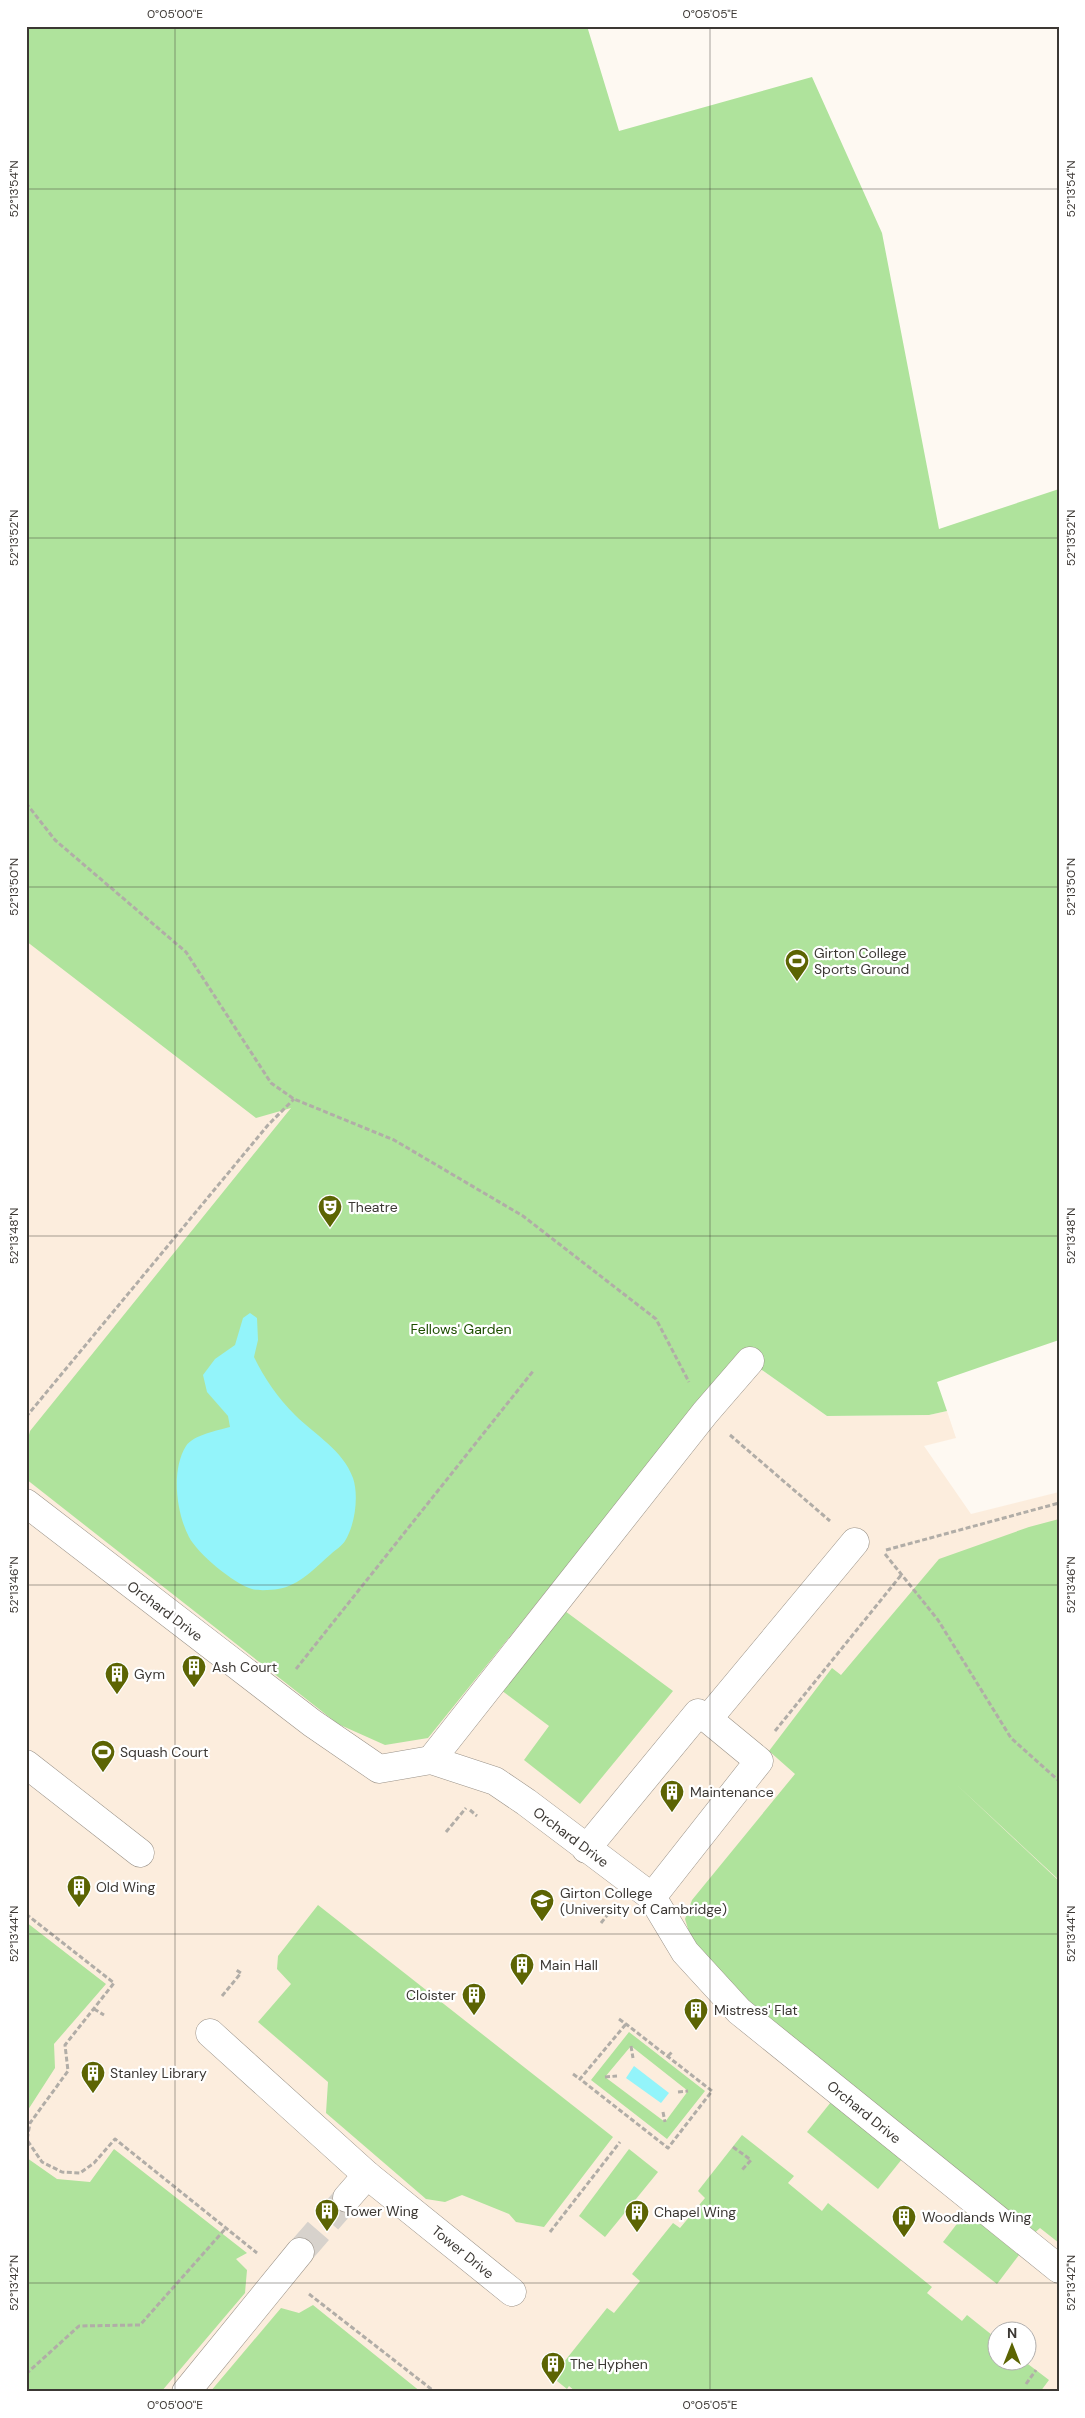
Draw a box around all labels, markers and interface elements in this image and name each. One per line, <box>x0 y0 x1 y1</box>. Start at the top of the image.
text: 0°05'00"E <box>147 6 203 22</box>
text: 0°05'05"E <box>682 6 738 22</box>
text: 52°13'54"N <box>6 161 22 217</box>
text: 52°13'54"N <box>1063 161 1079 217</box>
text: 52°13'52"N <box>6 510 22 566</box>
text: 52°13'52"N <box>1063 510 1079 566</box>
text: 52°13'50"N <box>6 858 22 916</box>
text: 52°13'50"N <box>1063 858 1079 916</box>
place label: Girton College Sports Ground <box>814 944 909 978</box>
sports icon: Girton College Sports Ground <box>784 948 810 982</box>
theatre icon: Theatre <box>317 1194 343 1228</box>
place label: Theatre <box>348 1198 398 1216</box>
text: 52°13'48"N <box>6 1208 22 1264</box>
text: 52°13'48"N <box>1063 1208 1079 1264</box>
park label: Fellows' Garden <box>411 1320 512 1338</box>
text: 52°13'46"N <box>6 1557 22 1613</box>
text: 52°13'46"N <box>1063 1557 1079 1613</box>
street label: Orchard Drive <box>124 1577 206 1645</box>
building icon: Ash Court <box>181 1654 207 1688</box>
place label: Ash Court <box>212 1658 277 1676</box>
building icon: Gym <box>104 1661 130 1695</box>
place label: Gym <box>134 1665 165 1683</box>
sports icon: Squash Court <box>90 1739 116 1773</box>
place label: Squash Court <box>120 1743 208 1761</box>
building icon: Maintenance <box>659 1779 685 1813</box>
place label: Maintenance <box>690 1783 774 1801</box>
street label: Orchard Drive <box>530 1803 612 1871</box>
building icon: Old Wing <box>66 1874 92 1908</box>
place label: Old Wing <box>96 1878 155 1896</box>
place label: Girton College (University of Cambridge) <box>560 1884 727 1918</box>
school or university icon: Girton College (University of Cambridge) <box>529 1888 555 1922</box>
text: 52°13'44"N <box>6 1906 22 1962</box>
text: 52°13'44"N <box>1063 1906 1079 1962</box>
building icon: Main Hall <box>509 1952 535 1986</box>
place label: Main Hall <box>540 1956 598 1974</box>
building icon: Cloister <box>461 1982 487 2016</box>
place label: Cloister <box>406 1986 456 2004</box>
building icon: Mistress' Flat <box>683 1997 709 2031</box>
place label: Mistress' Flat <box>714 2001 798 2019</box>
building icon: Stanley Library <box>80 2060 106 2094</box>
place label: Stanley Library <box>110 2064 207 2082</box>
street label: Orchard Drive <box>823 2077 905 2147</box>
building icon: Tower Wing <box>314 2198 340 2232</box>
building icon: Chapel Wing <box>624 2199 650 2233</box>
place label: Tower Wing <box>344 2202 419 2220</box>
place label: Chapel Wing <box>654 2203 736 2221</box>
building icon: Woodlands Wing <box>891 2204 917 2238</box>
place label: Woodlands Wing <box>922 2208 1031 2226</box>
street label: Tower Drive <box>428 2221 498 2283</box>
text: 52°13'42"N <box>6 2255 22 2311</box>
text: 52°13'42"N <box>1063 2255 1079 2311</box>
north arrow <box>988 2320 1038 2370</box>
text: N <box>1007 2324 1017 2342</box>
building icon: The Hyphen <box>540 2351 566 2385</box>
place label: The Hyphen <box>570 2355 648 2373</box>
text: 0°05'00"E <box>147 2397 203 2413</box>
text: 0°05'05"E <box>682 2397 738 2413</box>

